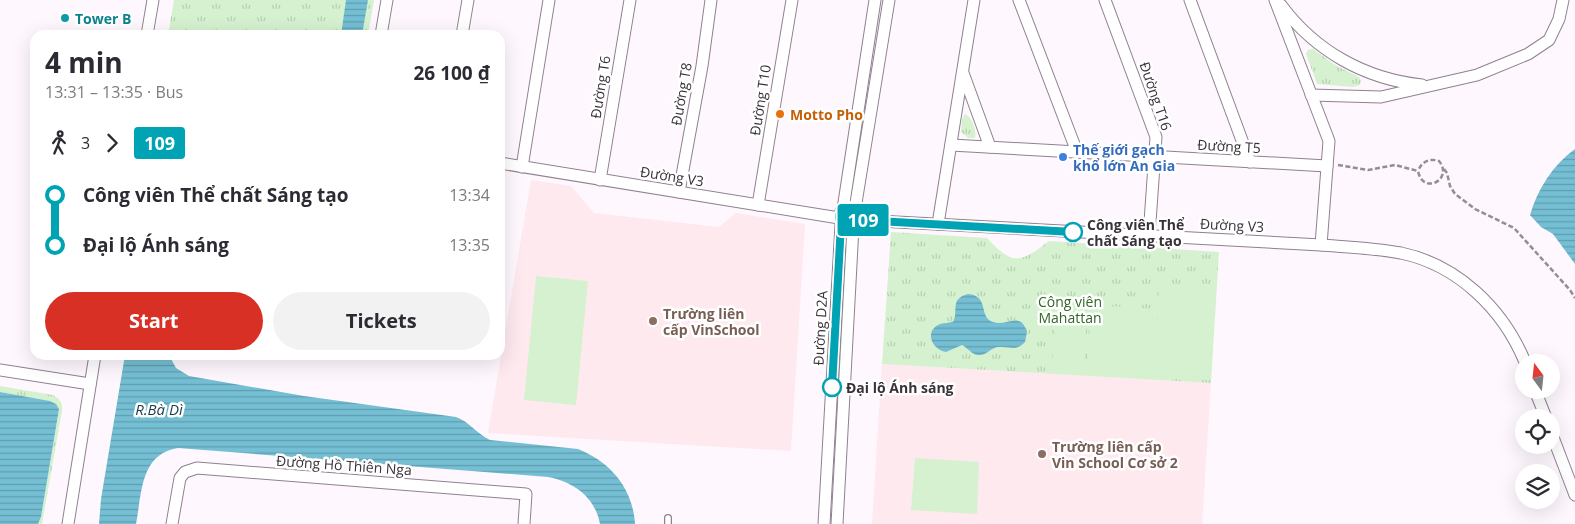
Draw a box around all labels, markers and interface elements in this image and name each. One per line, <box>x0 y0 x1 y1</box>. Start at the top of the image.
place label: Tower B <box>75 9 131 28</box>
marker: Tower B <box>59 12 71 24</box>
text: 4 min <box>45 43 123 81</box>
street label: Đường T6 <box>586 54 614 120</box>
street label: Đường T16 <box>1135 59 1177 133</box>
text: 26 100 ₫ <box>413 60 490 86</box>
street label: Đường T8 <box>666 61 696 127</box>
street label: Đường T10 <box>745 63 775 137</box>
text: 13:31 – 13:35 · Bus <box>45 81 183 103</box>
place label: Motto Pho <box>790 105 863 124</box>
marker: Motto Pho <box>774 108 786 120</box>
icon: walk <box>45 129 73 157</box>
icon: forward <box>98 129 126 157</box>
text: 109 <box>144 131 175 155</box>
text: 3 <box>81 132 90 154</box>
street label: Đường T5 <box>1197 135 1261 157</box>
place label: Thế giới gạch khổ lớn An Gia <box>1073 140 1175 175</box>
marker: Thế giới gạch khổ lớn An Gia <box>1057 151 1069 163</box>
street label: Đường V3 <box>639 162 705 190</box>
text: Công viên Thể chất Sáng tạo <box>83 182 348 208</box>
text: 13:34 <box>449 184 490 206</box>
line badge: 109 <box>834 204 892 236</box>
text: 109 <box>848 208 878 232</box>
street label: Đường V3 <box>1199 214 1265 236</box>
place label: Công viên Thể chất Sáng tạo <box>1087 215 1185 250</box>
marker: Công viên Thể chất Sáng tạo <box>1063 222 1083 242</box>
text: Đại lộ Ánh sáng <box>83 232 229 258</box>
text: 13:35 <box>449 234 490 256</box>
street label: Đường D2A <box>809 290 831 366</box>
button: Start <box>45 292 263 350</box>
button: Tickets <box>273 292 490 350</box>
park label: Công viên Mahattan <box>1038 292 1102 327</box>
place label: Trường liên cấp VinSchool <box>663 304 759 339</box>
marker: Trường liên cấp VinSchool <box>647 315 659 327</box>
north arrow <box>1515 354 1560 399</box>
map controls <box>1515 354 1560 509</box>
marker: Đại lộ Ánh sáng <box>822 377 842 397</box>
place label: Đại lộ Ánh sáng <box>846 378 954 397</box>
water label: R.Bà Dì <box>135 399 183 419</box>
button: locate <box>1515 409 1560 454</box>
place label: Trường liên cấp Vin School Cơ sở 2 <box>1052 437 1178 472</box>
marker: Trường liên cấp Vin School Cơ sở 2 <box>1036 448 1048 460</box>
street label: Đường Hồ Thiên Nga <box>275 451 413 479</box>
button: layers <box>1515 464 1560 509</box>

